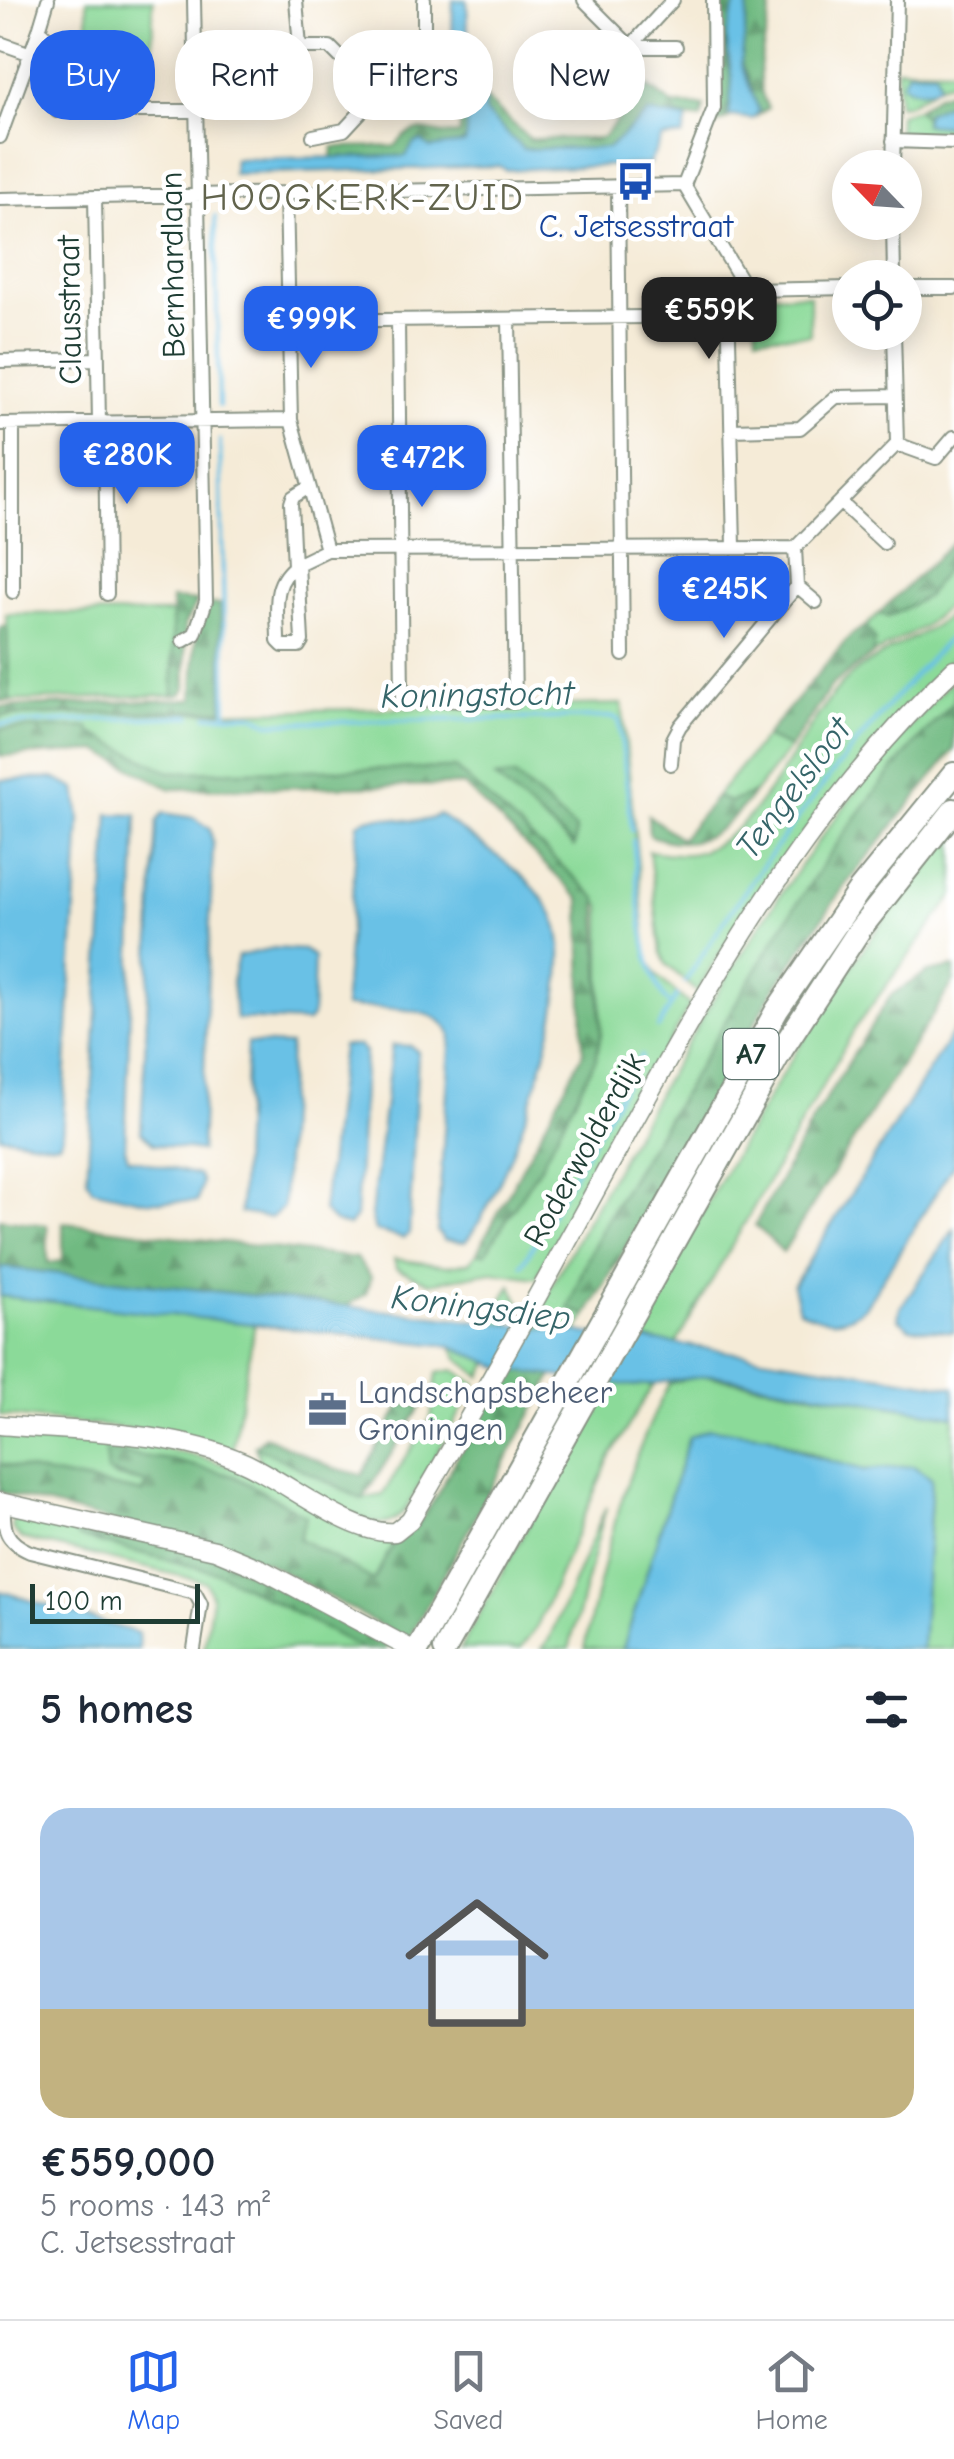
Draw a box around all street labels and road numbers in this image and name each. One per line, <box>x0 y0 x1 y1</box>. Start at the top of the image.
street label: Bernhardlaan <box>152 171 193 358</box>
street label: Clausstraat <box>50 234 89 385</box>
road number: A7 <box>724 1029 778 1079</box>
street label: Roderwolderdijk <box>516 1045 653 1253</box>

